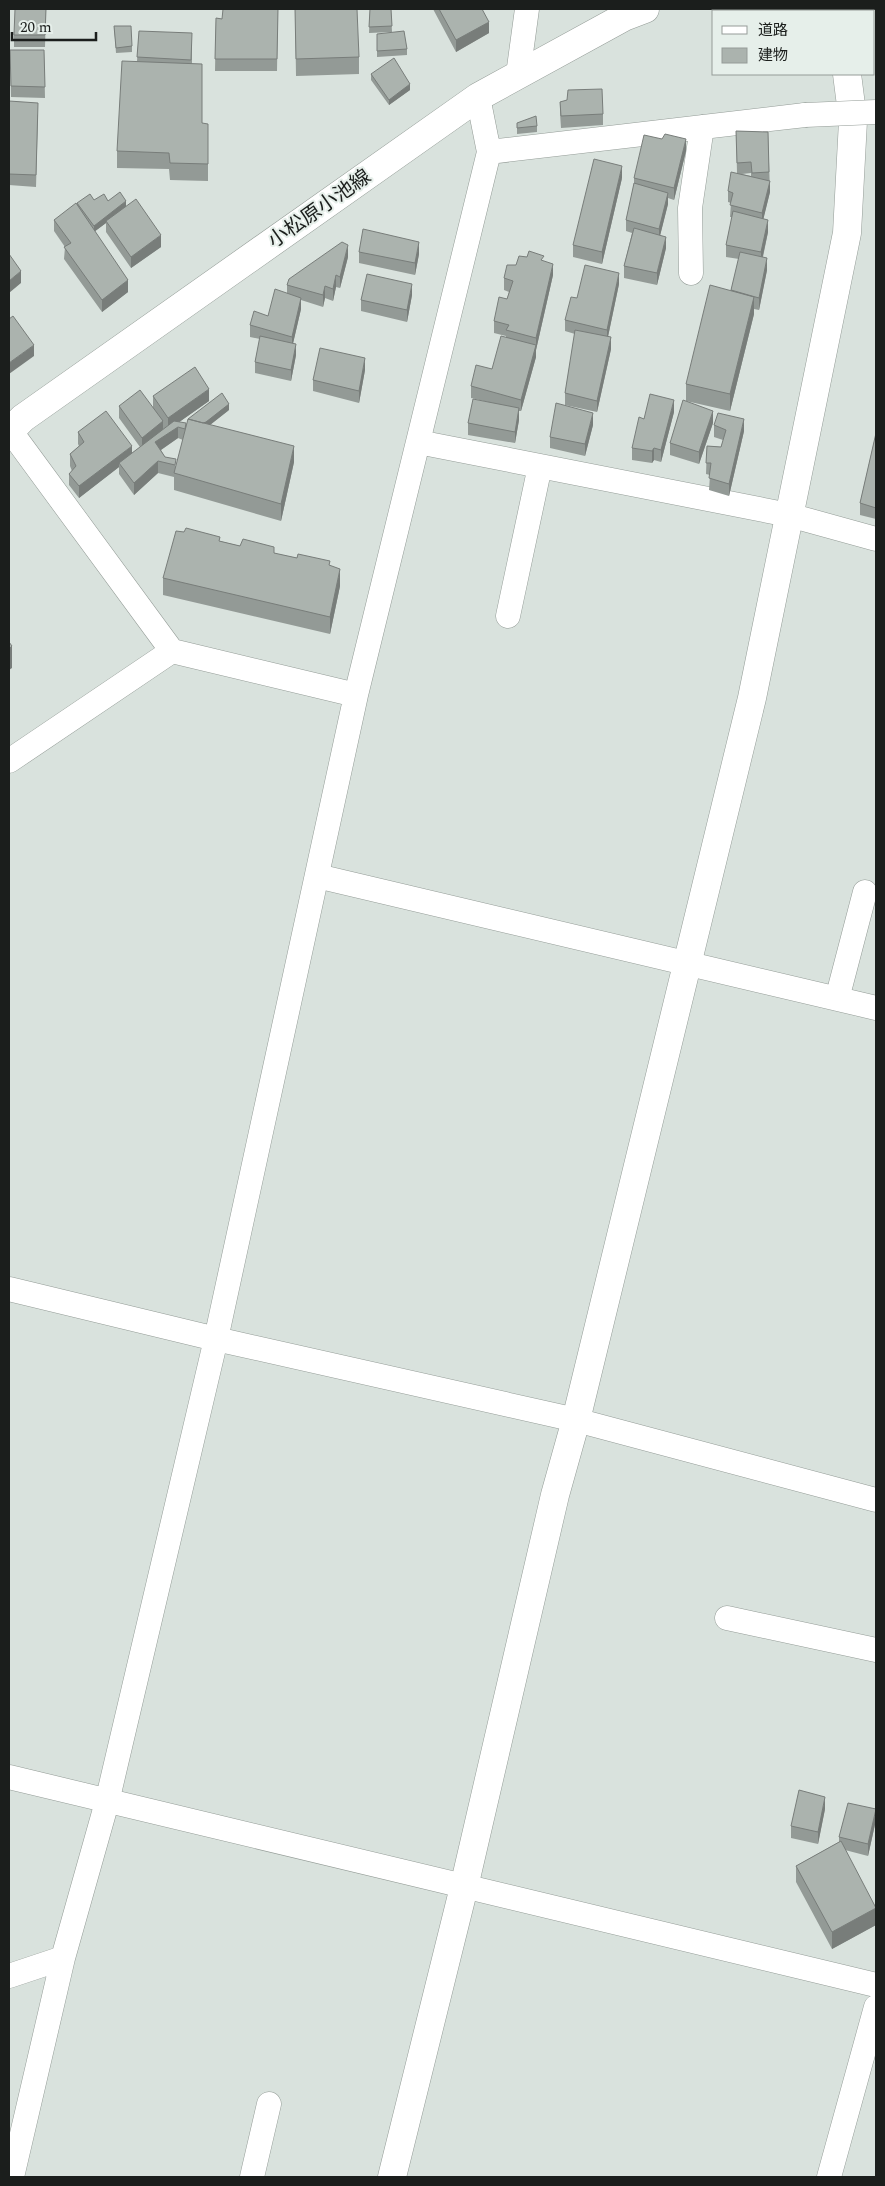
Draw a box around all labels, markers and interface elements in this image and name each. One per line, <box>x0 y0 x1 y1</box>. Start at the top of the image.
scale bar <box>12 10 96 42</box>
legend <box>712 10 875 75</box>
text: 20 m <box>20 16 52 39</box>
text: 道路 <box>758 19 788 42</box>
text: 建物 <box>758 44 788 67</box>
street label: 小松原小池線 <box>262 162 377 256</box>

